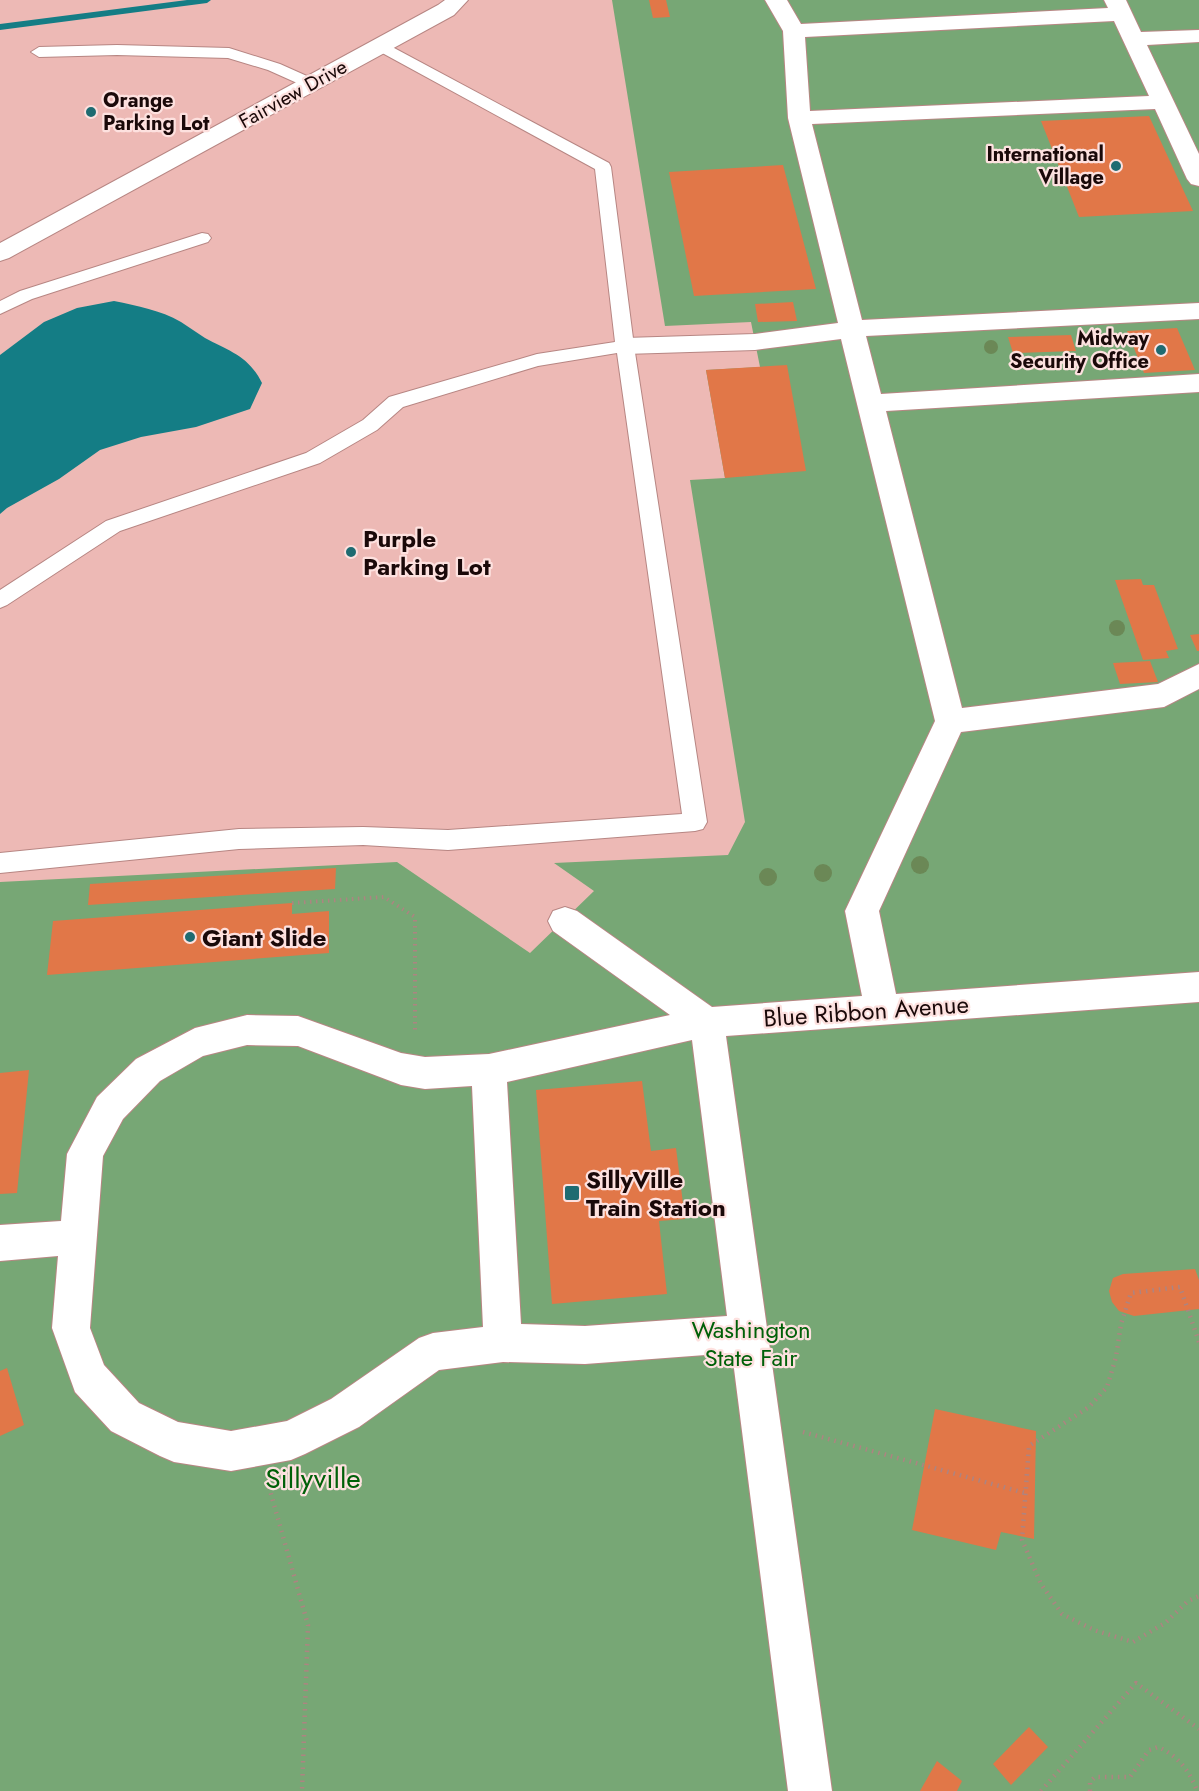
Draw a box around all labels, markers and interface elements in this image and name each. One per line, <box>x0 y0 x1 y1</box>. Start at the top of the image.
street label: Fairview Drive <box>234 52 352 136</box>
place label: Orange Parking Lot <box>103 86 210 138</box>
marker: Orange Parking Lot <box>84 105 98 119</box>
place label: International Village <box>986 140 1104 192</box>
marker: International Village <box>1109 159 1123 173</box>
place label: Midway Security Office <box>1010 324 1150 376</box>
marker: Midway Security Office <box>1154 343 1168 357</box>
place label: Purple Parking Lot <box>363 521 491 584</box>
marker: Purple Parking Lot <box>344 545 358 559</box>
place label: Giant Slide <box>202 920 326 955</box>
marker: Giant Slide <box>183 930 197 944</box>
street label: Blue Ribbon Avenue <box>762 986 970 1036</box>
place label: SillyVille Train Station <box>586 1162 726 1225</box>
marker: SillyVille Train Station <box>563 1184 581 1202</box>
park label: Washington State Fair <box>691 1312 811 1375</box>
park label: Sillyville <box>265 1458 361 1499</box>

